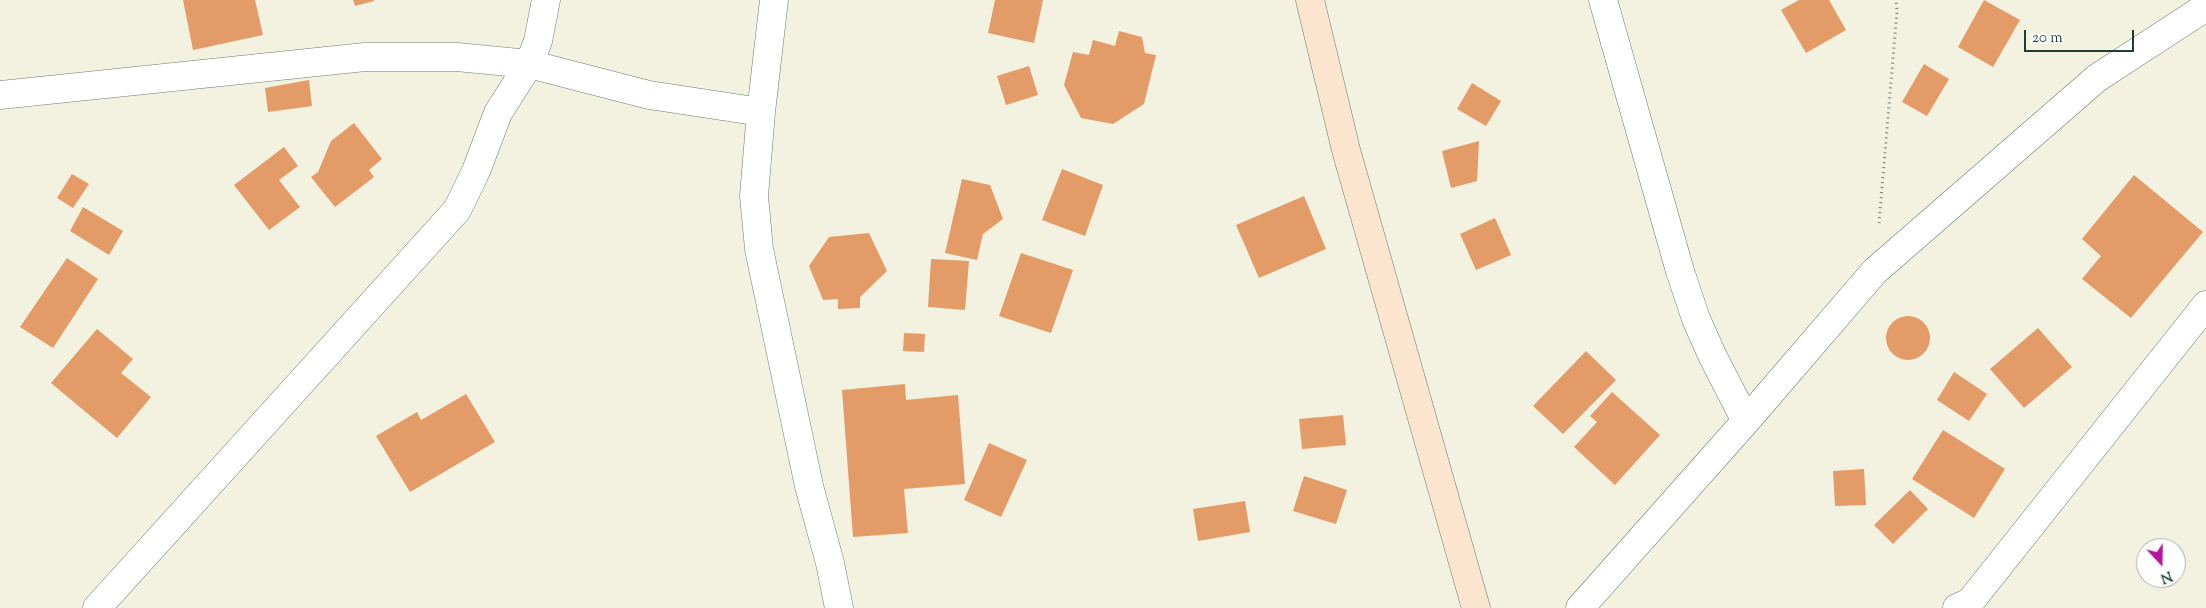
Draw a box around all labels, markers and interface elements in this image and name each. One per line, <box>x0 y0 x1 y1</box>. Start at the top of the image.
scale bar <box>2026 20 2136 52</box>
text: 20 m <box>2032 28 2063 49</box>
north arrow <box>2136 538 2186 588</box>
text: N <box>2157 565 2175 587</box>

